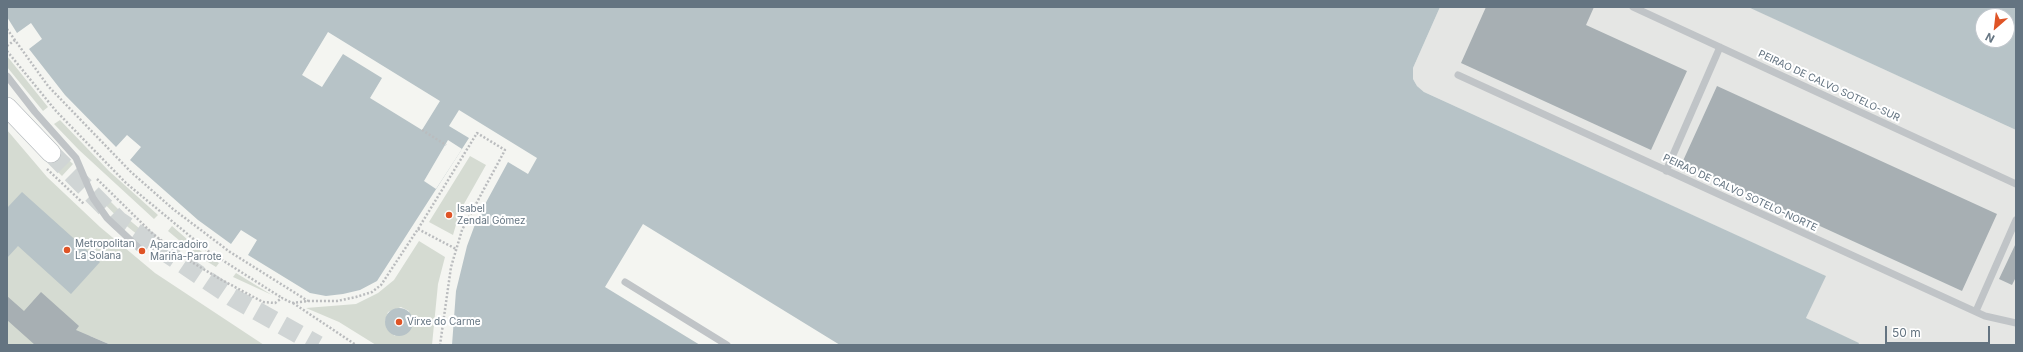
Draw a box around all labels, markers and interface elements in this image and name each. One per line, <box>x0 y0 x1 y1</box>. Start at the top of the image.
north arrow <box>1975 8 2015 48</box>
text: N <box>1983 30 1997 46</box>
street label: PEIRAO DE CALVO SOTELO-SUR <box>1756 48 1902 124</box>
street label: PEIRAO DE CALVO SOTELO-NORTE <box>1661 152 1819 234</box>
place label: Isabel Zendal Gómez <box>457 203 525 226</box>
marker: Isabel Zendal Gómez <box>444 210 454 220</box>
place label: Metropolitan La Solana <box>75 238 135 262</box>
place label: Aparcadoiro Mariña-Parrote <box>150 239 222 262</box>
marker: Metropolitan La Solana <box>62 245 72 255</box>
marker: Aparcadoiro Mariña-Parrote <box>137 246 147 256</box>
place label: Virxe do Carme <box>407 316 480 328</box>
marker: Virxe do Carme <box>394 317 404 327</box>
scale bar <box>1887 318 1992 344</box>
text: 50 m <box>1892 325 1921 340</box>

